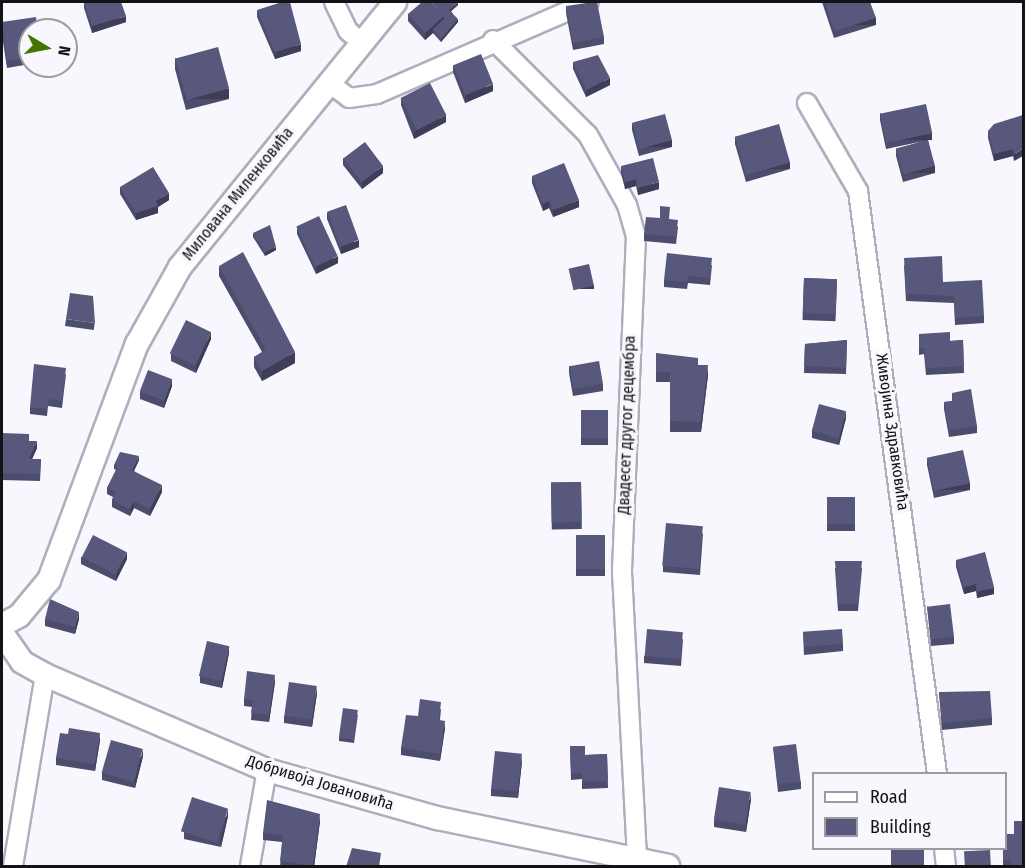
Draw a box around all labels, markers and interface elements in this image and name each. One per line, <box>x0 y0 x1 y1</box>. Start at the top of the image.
north arrow <box>18 18 78 78</box>
text: N <box>54 44 74 57</box>
street label: Милована Миленковића <box>178 124 298 264</box>
street label: Двадесет другог децембра <box>614 335 640 515</box>
street label: Живојина Здравковића <box>871 352 913 512</box>
street label: Добривоја Јовановића <box>244 751 396 815</box>
legend <box>812 772 1007 850</box>
text: Road <box>870 786 907 808</box>
text: Building <box>870 816 931 838</box>

